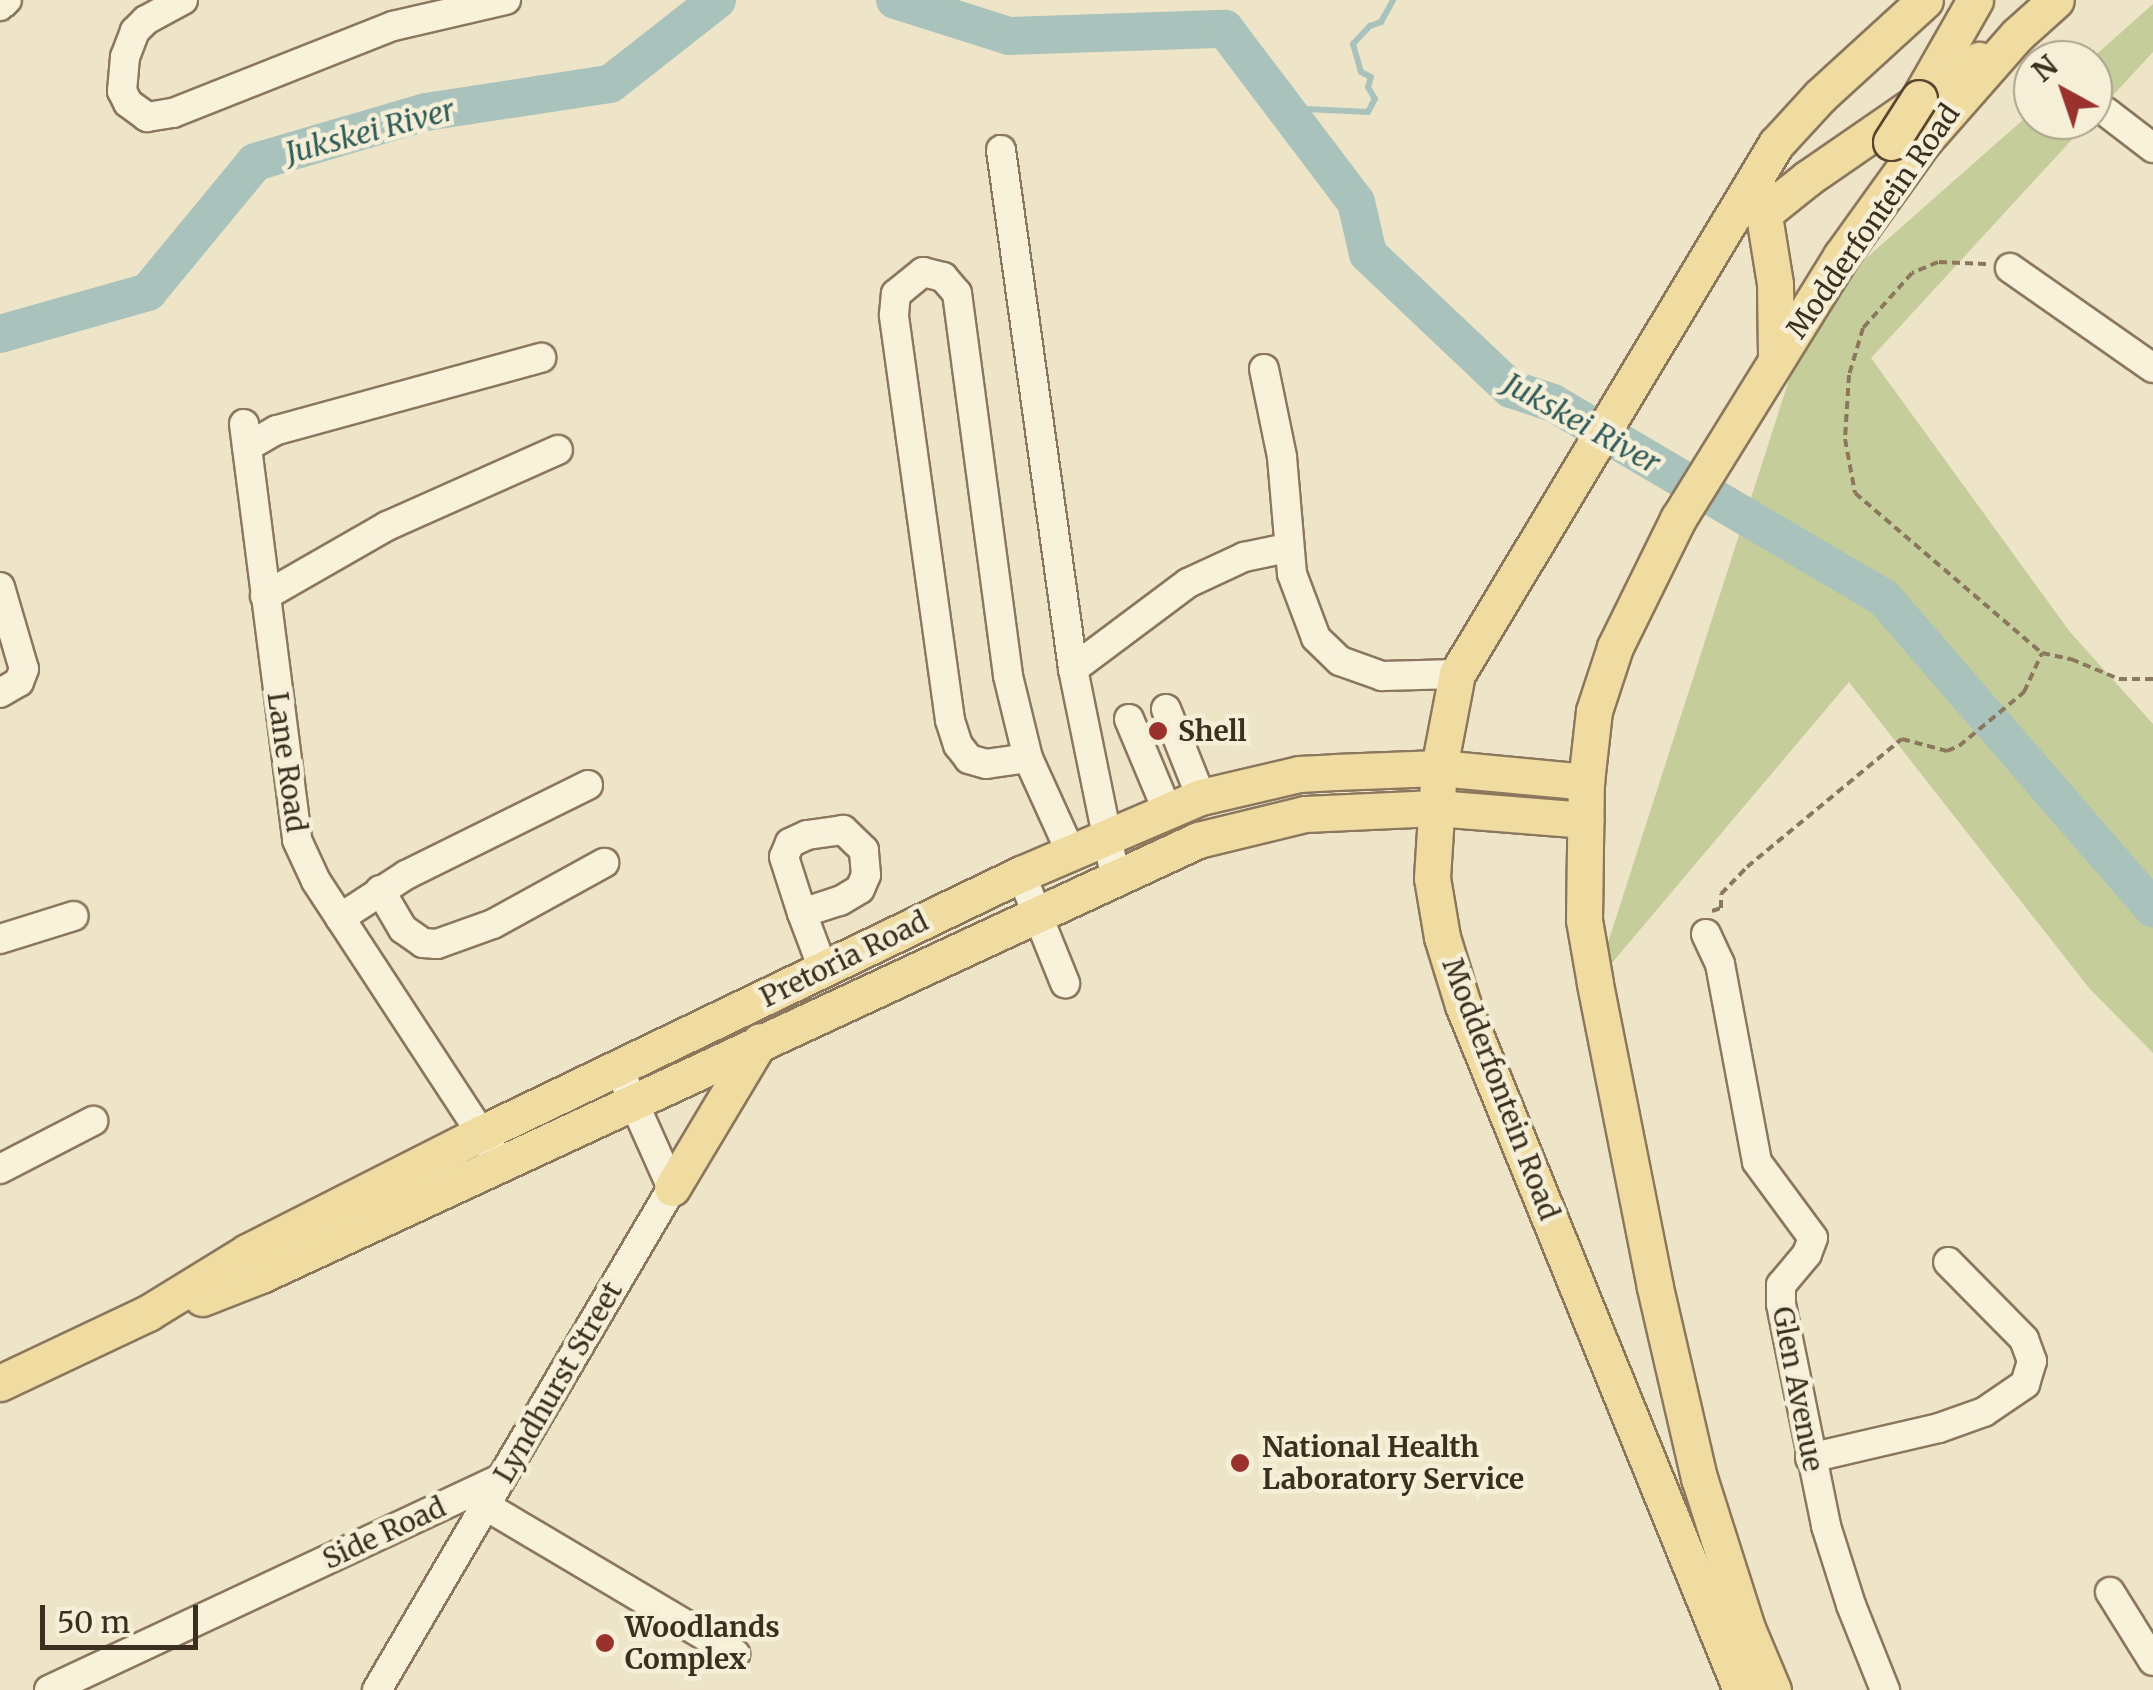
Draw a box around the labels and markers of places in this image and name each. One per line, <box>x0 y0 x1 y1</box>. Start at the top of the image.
place label: Shell <box>1178 714 1247 748</box>
marker: Shell <box>1147 720 1169 742</box>
place label: National Health Laboratory Service <box>1262 1430 1524 1496</box>
marker: National Health Laboratory Service <box>1227 1450 1253 1476</box>
place label: Woodlands Complex <box>625 1610 780 1676</box>
marker: Woodlands Complex <box>594 1632 616 1654</box>

